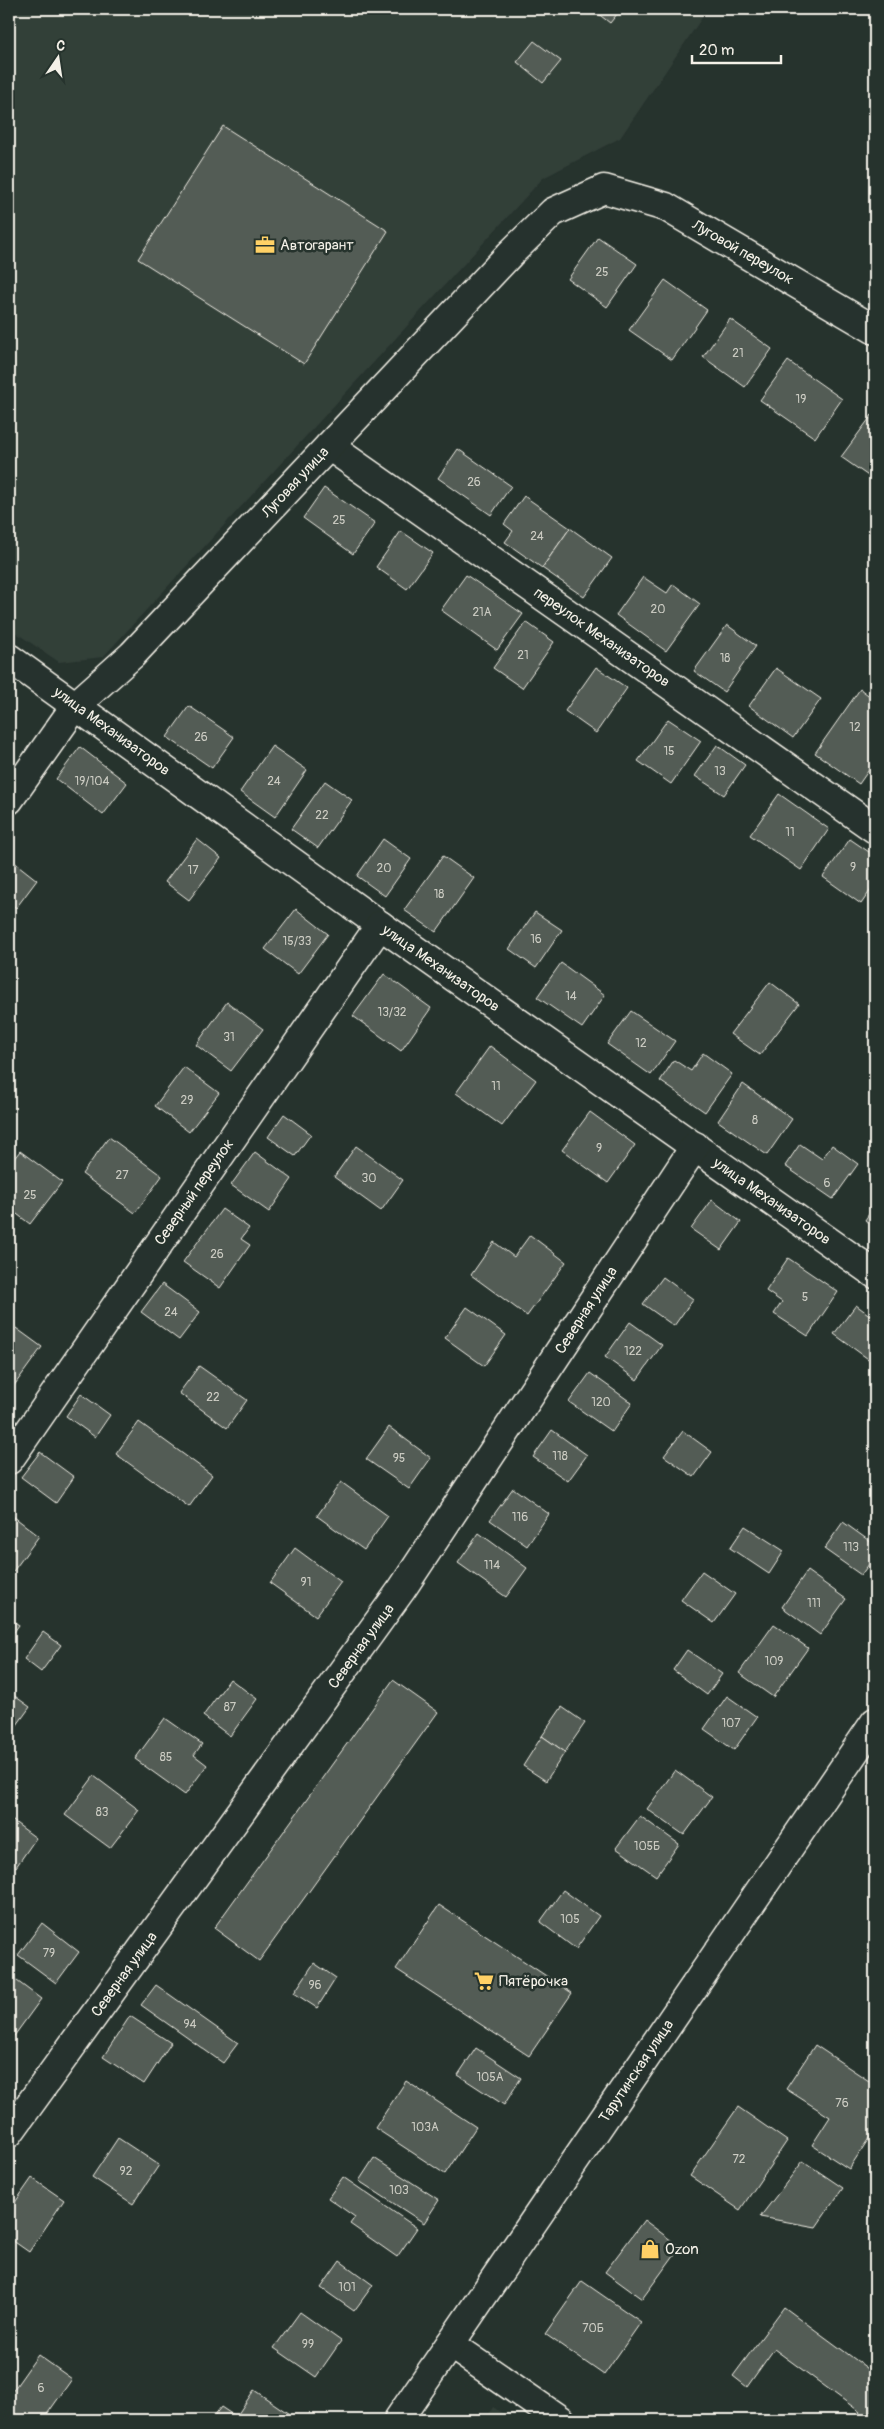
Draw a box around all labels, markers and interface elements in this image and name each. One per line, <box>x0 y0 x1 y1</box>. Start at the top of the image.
north arrow <box>32 32 82 82</box>
scale bar <box>692 32 780 64</box>
text: С <box>55 37 67 55</box>
text: 20 m <box>699 41 734 60</box>
street label: Луговой переулок <box>688 215 797 289</box>
office icon: Автогарант <box>254 234 276 256</box>
place label: Автогарант <box>280 236 354 255</box>
house number: 25 <box>595 265 609 280</box>
house number: 21 <box>732 346 744 361</box>
house number: 19 <box>796 392 806 407</box>
street label: Луговая улица <box>257 443 333 523</box>
house number: 26 <box>467 475 481 490</box>
house number: 25 <box>332 513 346 528</box>
house number: 24 <box>530 529 544 544</box>
street label: переулок Механизаторов <box>530 583 674 692</box>
house number: 20 <box>651 602 665 617</box>
house number: 21А <box>472 605 492 620</box>
house number: 21 <box>517 648 529 663</box>
house number: 18 <box>720 651 730 666</box>
street label: улица Механизаторов <box>49 682 174 780</box>
house number: 12 <box>849 720 861 735</box>
house number: 26 <box>194 730 208 745</box>
house number: 15 <box>663 744 675 759</box>
house number: 13 <box>714 764 726 779</box>
house number: 19/104 <box>74 774 110 789</box>
house number: 24 <box>267 774 281 789</box>
house number: 22 <box>315 808 329 823</box>
house number: 11 <box>785 825 795 840</box>
house number: 9 <box>850 860 856 875</box>
house number: 20 <box>377 861 391 876</box>
house number: 17 <box>187 863 199 878</box>
house number: 18 <box>434 887 444 902</box>
street label: улица Механизаторов <box>377 920 503 1016</box>
house number: 16 <box>530 932 542 947</box>
house number: 15/33 <box>283 934 312 949</box>
house number: 14 <box>565 989 577 1004</box>
house number: 13/32 <box>377 1005 407 1020</box>
house number: 31 <box>223 1030 235 1045</box>
house number: 12 <box>635 1036 647 1051</box>
house number: 11 <box>491 1079 501 1094</box>
house number: 29 <box>181 1093 193 1108</box>
house number: 8 <box>752 1113 758 1128</box>
street label: Северный переулок <box>151 1135 238 1249</box>
house number: 9 <box>596 1141 602 1156</box>
street label: улица Механизаторов <box>708 1153 834 1249</box>
house number: 27 <box>115 1168 129 1183</box>
house number: 30 <box>362 1171 376 1186</box>
house number: 6 <box>824 1176 831 1191</box>
house number: 25 <box>23 1188 37 1203</box>
house number: 26 <box>210 1247 224 1262</box>
street label: Северная улица <box>551 1263 622 1358</box>
house number: 5 <box>802 1290 808 1305</box>
house number: 24 <box>164 1305 178 1320</box>
house number: 122 <box>624 1344 642 1359</box>
house number: 22 <box>206 1390 220 1405</box>
house number: 120 <box>591 1395 611 1410</box>
house number: 118 <box>552 1449 568 1464</box>
house number: 95 <box>393 1451 405 1466</box>
house number: 116 <box>512 1510 528 1525</box>
house number: 113 <box>843 1540 859 1555</box>
house number: 114 <box>484 1558 500 1573</box>
house number: 91 <box>301 1575 311 1590</box>
house number: 111 <box>807 1596 821 1611</box>
street label: Северная улица <box>324 1600 399 1693</box>
house number: 109 <box>764 1654 784 1669</box>
house number: 87 <box>224 1700 237 1715</box>
house number: 107 <box>721 1716 741 1731</box>
house number: 85 <box>160 1750 172 1765</box>
house number: 83 <box>96 1805 109 1820</box>
house number: 105Б <box>634 1839 660 1854</box>
house number: 105 <box>560 1912 580 1927</box>
street label: Северная улица <box>87 1928 162 2021</box>
house number: 79 <box>43 1946 55 1961</box>
supermarket icon: Пятёрочка <box>473 1970 495 1992</box>
place label: Пятёрочка <box>499 1972 568 1991</box>
house number: 96 <box>308 1978 322 1993</box>
street label: Тарутинская улица <box>595 2016 678 2127</box>
house number: 94 <box>183 2017 197 2032</box>
house number: 105А <box>476 2070 504 2085</box>
house number: 76 <box>835 2096 849 2111</box>
house number: 103А <box>411 2120 439 2135</box>
house number: 72 <box>732 2152 746 2167</box>
house number: 92 <box>120 2164 133 2179</box>
house number: 103 <box>389 2183 409 2198</box>
shop icon: Ozon <box>639 2238 661 2260</box>
place label: Ozon <box>665 2240 699 2259</box>
house number: 101 <box>338 2280 356 2295</box>
house number: 70Б <box>582 2321 604 2336</box>
house number: 99 <box>302 2337 314 2352</box>
house number: 6 <box>38 2381 45 2396</box>

